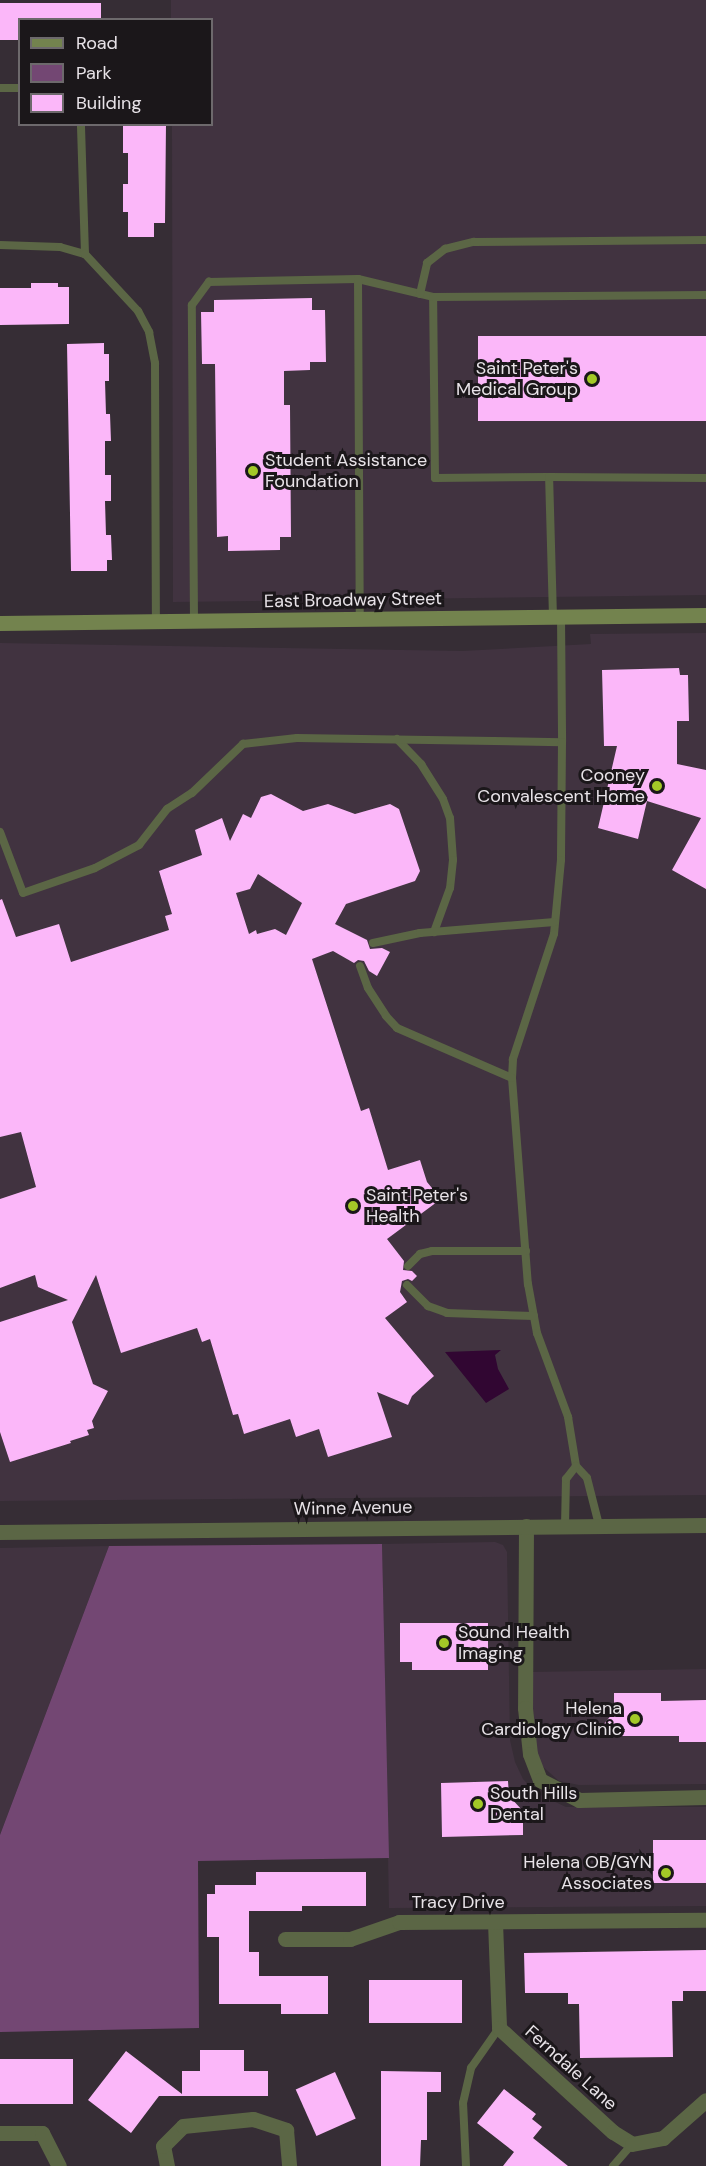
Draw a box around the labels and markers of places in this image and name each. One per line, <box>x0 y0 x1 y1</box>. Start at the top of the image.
place label: Saint Peter's Medical Group <box>456 358 578 400</box>
marker: Saint Peter's Medical Group <box>583 370 601 388</box>
place label: Student Assistance Foundation <box>265 450 427 492</box>
marker: Student Assistance Foundation <box>246 464 260 478</box>
place label: Cooney Convalescent Home <box>477 765 645 808</box>
marker: Cooney Convalescent Home <box>650 779 664 793</box>
place label: Saint Peter's Health <box>366 1185 468 1228</box>
marker: Saint Peter's Health <box>344 1197 362 1215</box>
place label: Sound Health Imaging <box>458 1622 570 1664</box>
marker: Sound Health Imaging <box>435 1634 453 1652</box>
place label: Helena Cardiology Clinic <box>481 1698 622 1740</box>
marker: Helena Cardiology Clinic <box>626 1710 644 1728</box>
place label: South Hills Dental <box>490 1783 577 1826</box>
marker: South Hills Dental <box>471 1797 485 1811</box>
place label: Helena OB/GYN Associates <box>523 1852 652 1894</box>
marker: Helena OB/GYN Associates <box>657 1864 675 1882</box>

